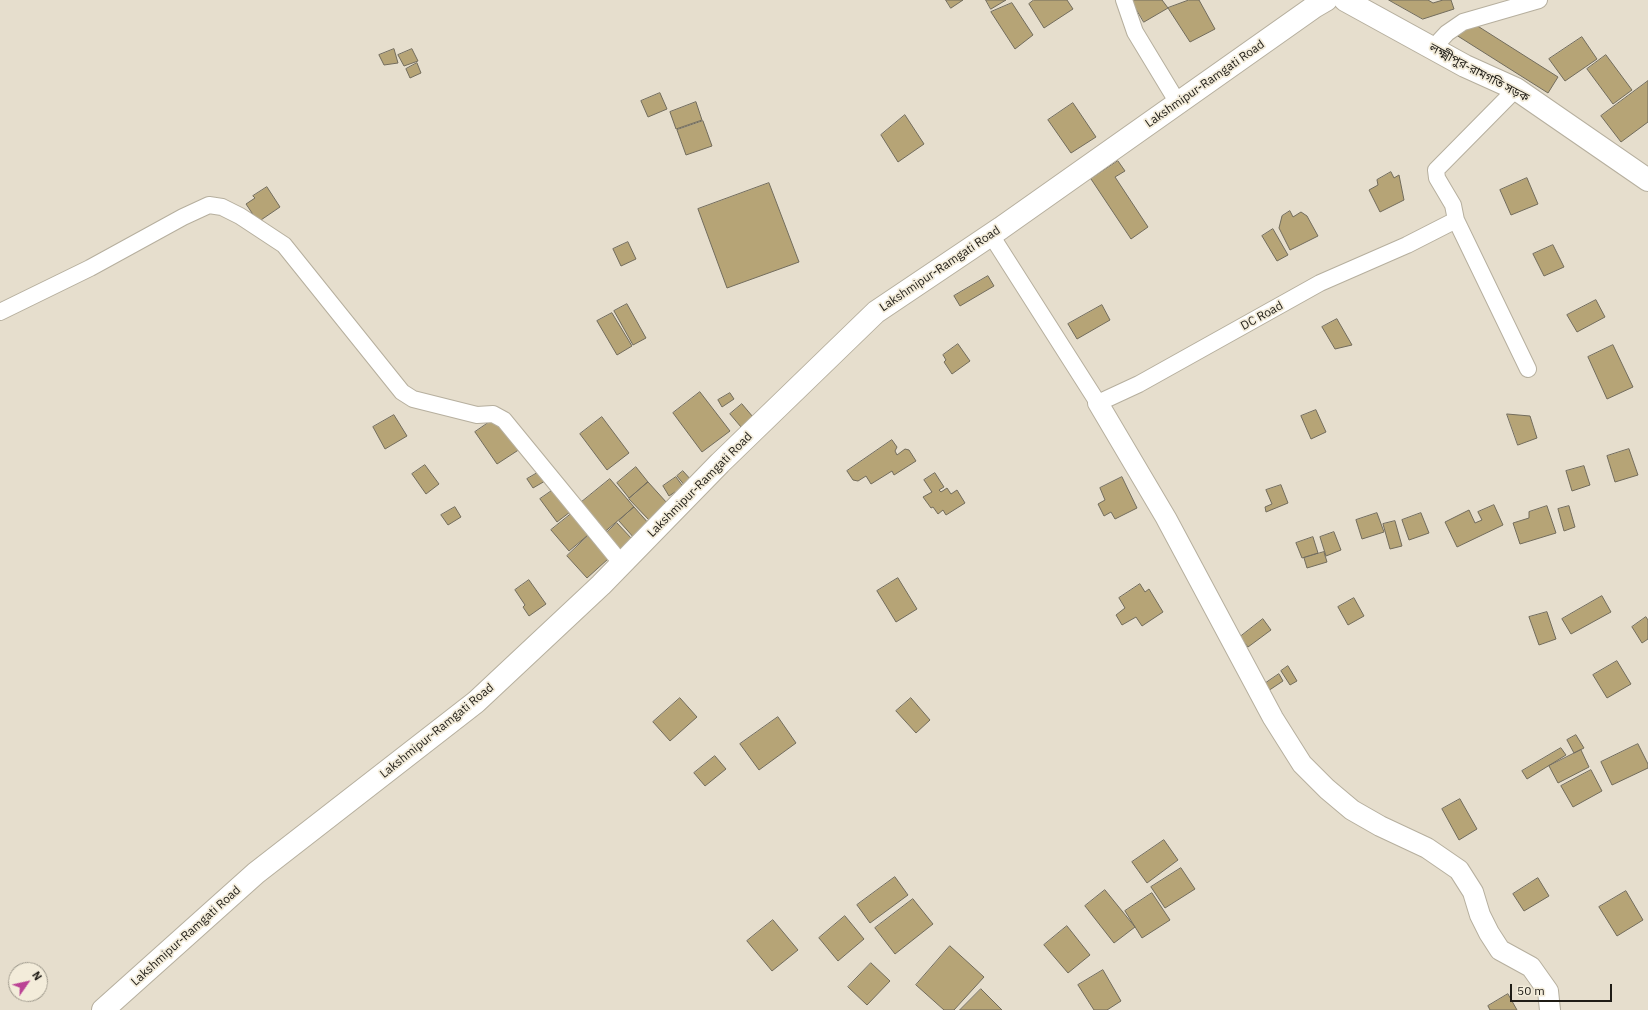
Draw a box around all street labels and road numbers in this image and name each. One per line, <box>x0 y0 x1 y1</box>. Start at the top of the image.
street label: Lakshmipur-Ramgati Road <box>1143 37 1267 131</box>
street label: লক্ষ্মীপুর-রামগতি সড়ক <box>1427 41 1531 105</box>
street label: Lakshmipur-Ramgati Road <box>877 223 1003 315</box>
street label: DC Road <box>1238 299 1286 333</box>
street label: Lakshmipur-Ramgati Road <box>645 430 755 540</box>
street label: Lakshmipur-Ramgati Road <box>377 681 497 781</box>
street label: Lakshmipur-Ramgati Road <box>128 883 244 989</box>

